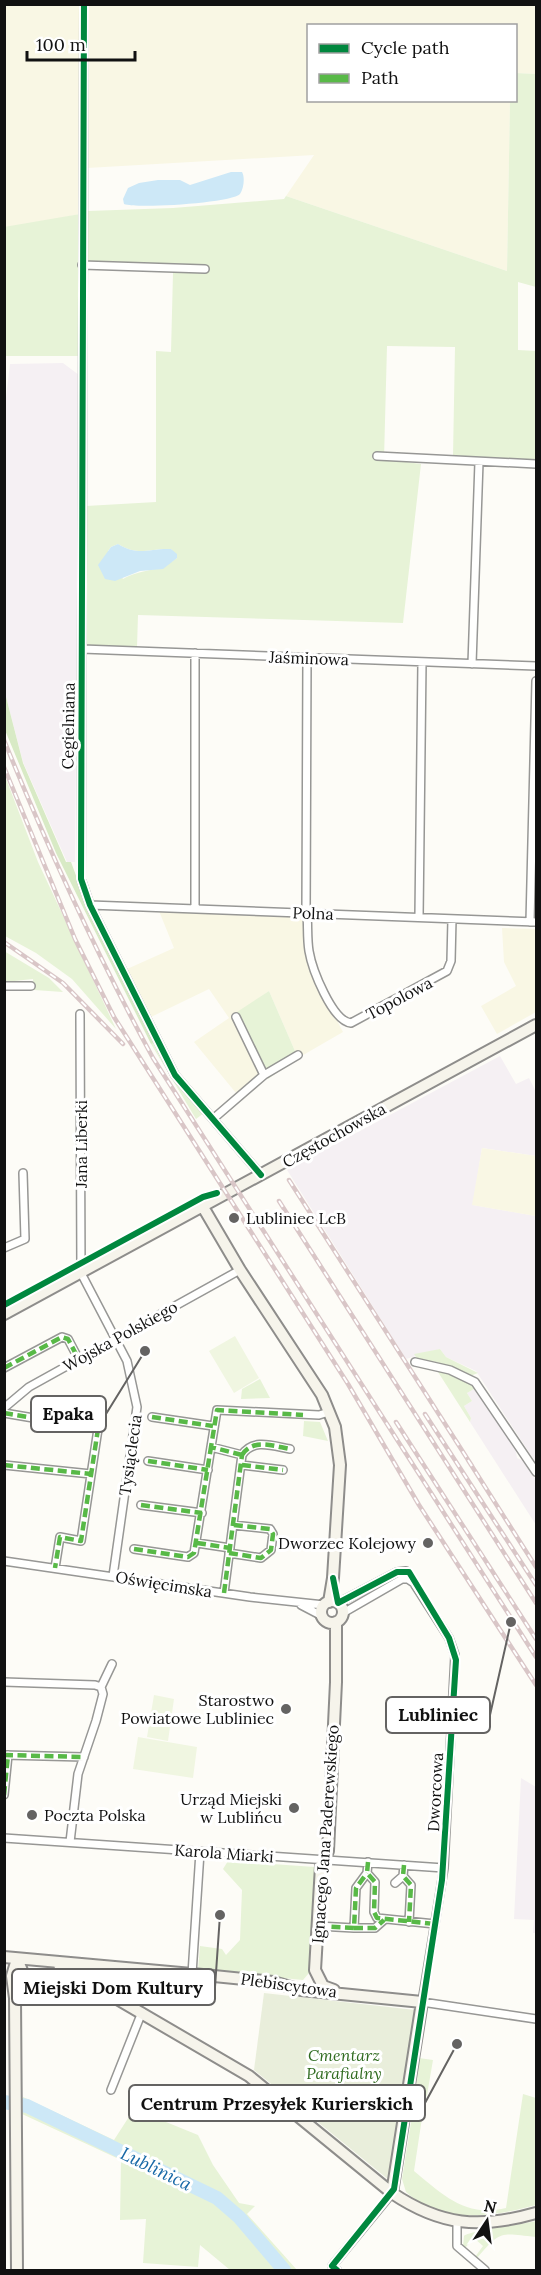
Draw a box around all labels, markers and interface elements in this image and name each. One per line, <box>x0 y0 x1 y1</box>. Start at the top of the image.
scale bar <box>27 24 135 62</box>
legend <box>307 24 517 102</box>
text: 100 m <box>36 33 86 56</box>
text: Cycle path <box>361 36 450 59</box>
text: Path <box>361 66 399 89</box>
street label: Jaśminowa <box>268 647 349 669</box>
street label: Cegielniana <box>57 682 79 770</box>
street label: Polna <box>292 902 334 924</box>
street label: Topolowa <box>362 972 436 1024</box>
street label: Częstochowska <box>279 1098 389 1172</box>
street label: Jana Liberki <box>71 1100 91 1189</box>
place label: Lubliniec LcB <box>246 1208 346 1228</box>
marker: Lubliniec LcB <box>227 1211 241 1225</box>
street label: Wojska Polskiego <box>59 1296 181 1376</box>
callout: Epaka <box>31 1396 106 1432</box>
text: Epaka <box>42 1402 94 1425</box>
street label: Tysiąclecia <box>114 1413 146 1497</box>
place label: Dworzec Kolejowy <box>278 1533 417 1553</box>
marker: Dworzec Kolejowy <box>421 1536 435 1550</box>
street label: Oświęcimska <box>114 1566 214 1602</box>
place label: Starostwo Powiatowe Lubliniec <box>121 1690 274 1728</box>
callout: Lubliniec <box>386 1697 490 1733</box>
marker: Starostwo Powiatowe Lubliniec <box>279 1702 293 1716</box>
text: Lubliniec <box>398 1703 479 1726</box>
street label: Ignacego Jana Paderewskiego <box>307 1724 343 1944</box>
street label: Dworcowa <box>423 1752 447 1832</box>
place label: Urząd Miejski w Lublińcu <box>180 1789 282 1827</box>
marker: Urząd Miejski w Lublińcu <box>287 1801 301 1815</box>
place label: Poczta Polska <box>44 1805 146 1825</box>
marker: Poczta Polska <box>25 1808 39 1822</box>
street label: Karola Miarki <box>174 1840 274 1866</box>
street label: Plebiscytowa <box>240 1968 338 2002</box>
callout: Miejski Dom Kultury <box>12 1969 215 2005</box>
text: Miejski Dom Kultury <box>23 1976 203 1999</box>
park label: Cmentarz Parafialny <box>306 2045 382 2083</box>
callout: Centrum Przesyłek Kurierskich <box>129 2085 425 2121</box>
text: Centrum Przesyłek Kurierskich <box>141 2092 413 2115</box>
water label: Lublinica <box>117 2141 196 2196</box>
north arrow <box>457 2191 517 2251</box>
text: N <box>482 2195 499 2218</box>

